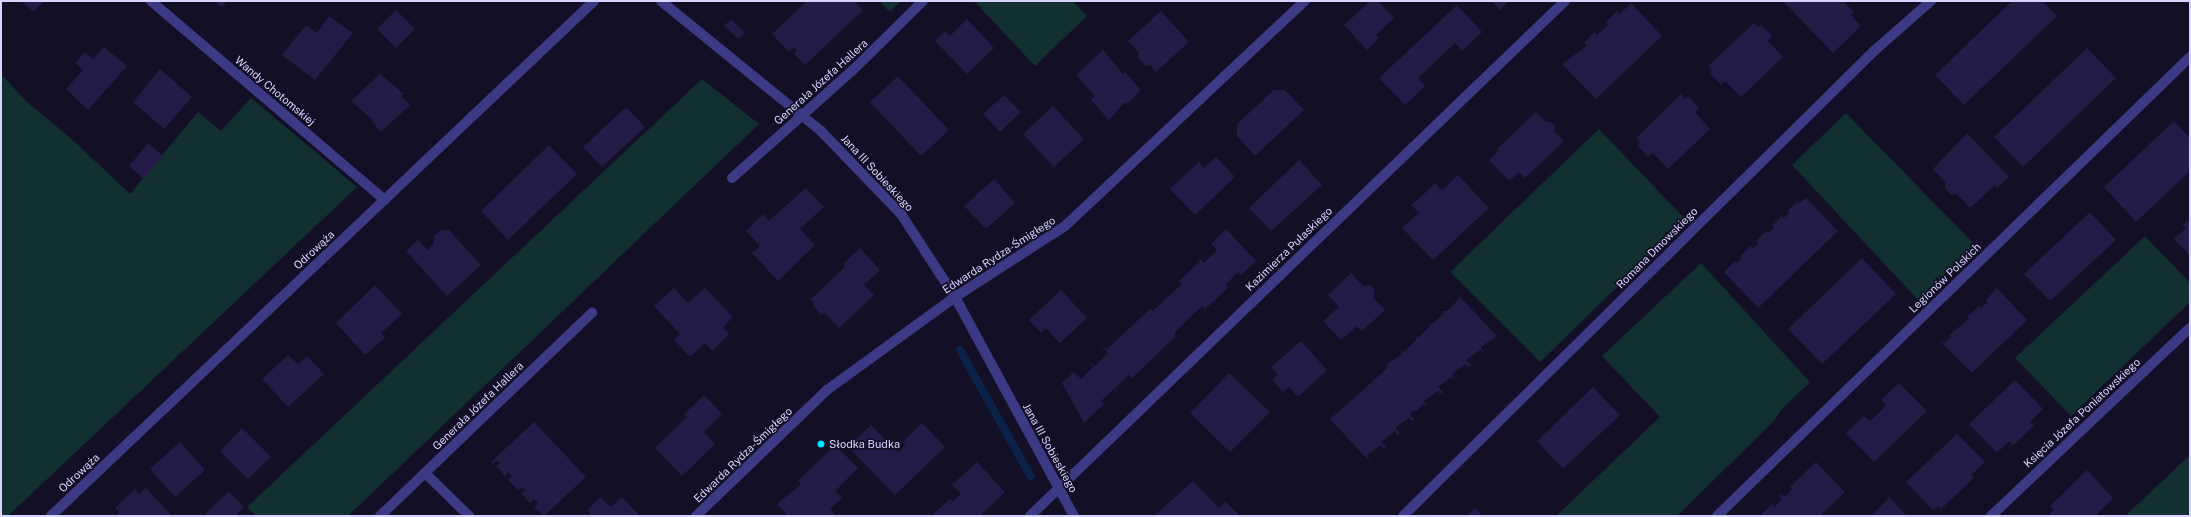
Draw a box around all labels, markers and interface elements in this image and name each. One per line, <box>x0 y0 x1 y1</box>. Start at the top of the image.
street label: Generała Józefa Hallera <box>771 36 871 128</box>
street label: Wandy Chotomskiej <box>232 54 318 128</box>
street label: Jana III Sobieskiego <box>838 132 916 214</box>
street label: Kazimierza Pułaskiego <box>1243 204 1335 294</box>
street label: Romana Dmowskiego <box>1614 205 1700 291</box>
street label: Edwarda Rydza-Śmigłego <box>940 214 1058 296</box>
street label: Odrowąża <box>291 228 337 272</box>
street label: Legionów Polskich <box>1906 240 1984 316</box>
street label: Księcia Józefa Poniatowskiego <box>2021 356 2143 470</box>
street label: Generała Józefa Hallera <box>430 359 526 453</box>
street label: Jana III Sobieskiego <box>1020 401 1080 495</box>
street label: Edwarda Rydza-Śmigłego <box>691 405 795 505</box>
place label: Słodka Budka <box>829 437 900 451</box>
marker: Słodka Budka <box>816 439 826 449</box>
street label: Odrowąża <box>56 451 102 495</box>

